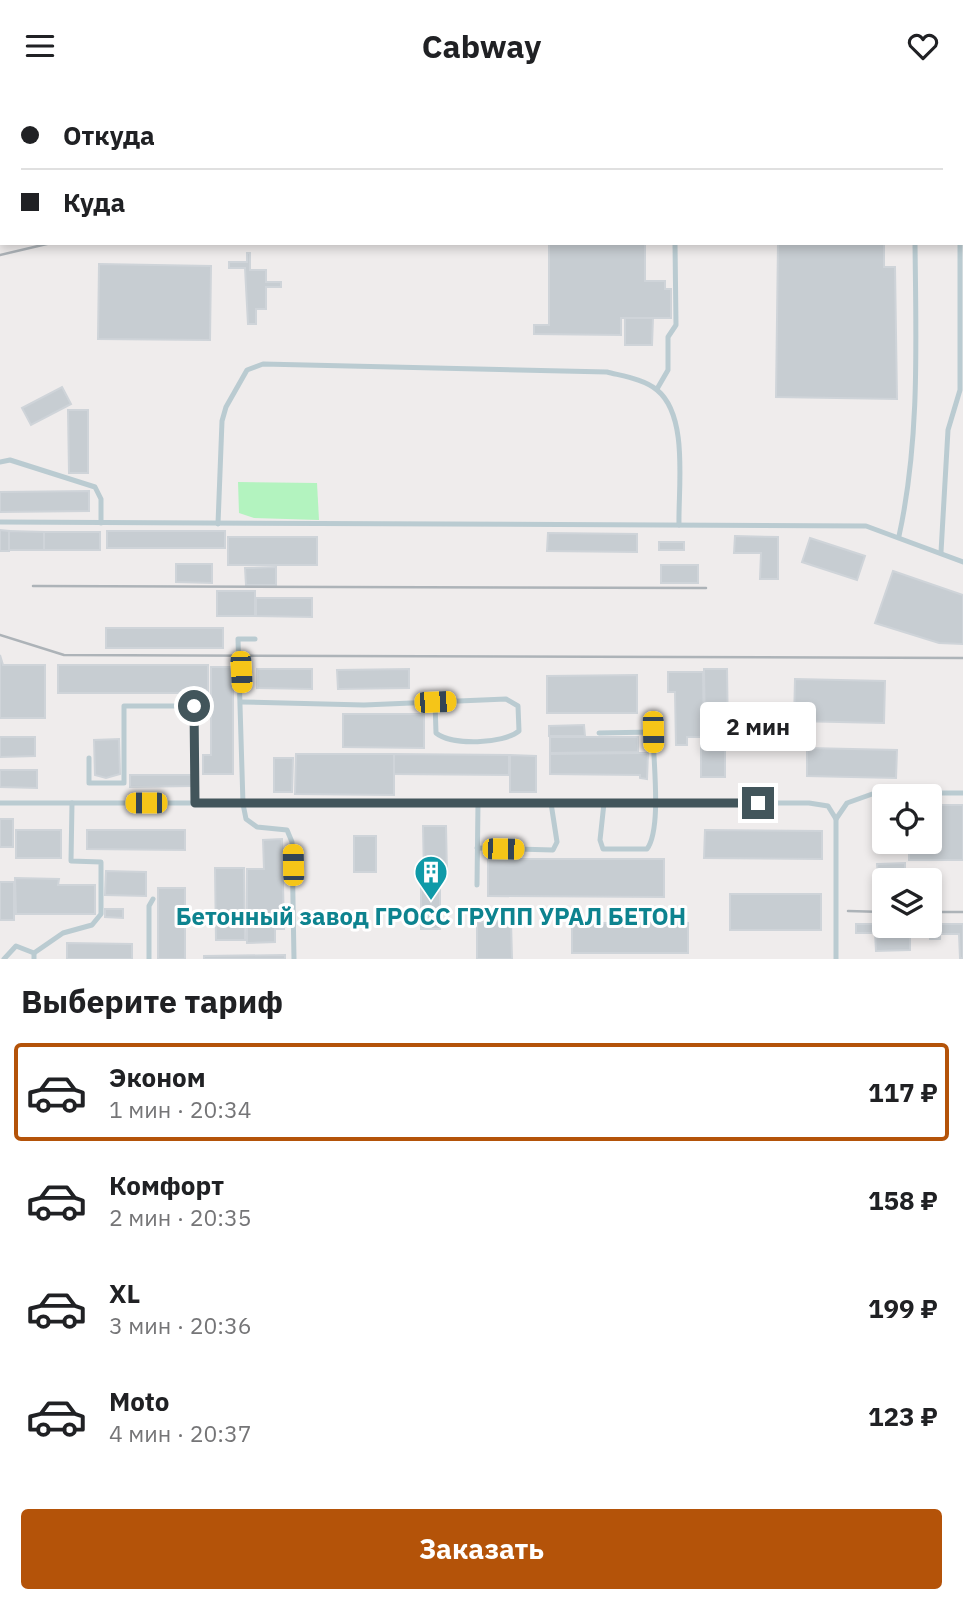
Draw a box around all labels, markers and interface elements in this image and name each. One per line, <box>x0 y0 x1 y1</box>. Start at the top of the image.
text: Cabway <box>422 25 541 67</box>
icon: menu <box>21 27 59 65</box>
icon: heart <box>904 27 942 65</box>
text: Откуда <box>63 118 155 152</box>
text: Куда <box>63 185 125 219</box>
car <box>230 650 253 694</box>
route start <box>178 690 210 722</box>
car <box>414 691 457 713</box>
callout: 2 мин <box>700 701 816 751</box>
car <box>643 711 664 753</box>
text: 2 мин <box>726 711 790 741</box>
map controls <box>872 784 942 938</box>
button: locate <box>872 784 942 854</box>
route end <box>742 787 774 819</box>
car <box>126 793 168 814</box>
car <box>482 838 525 860</box>
car <box>283 844 304 886</box>
building icon: Бетонный завод ГРОСС ГРУПП УРАЛ БЕТОН <box>412 853 450 902</box>
button: layers <box>872 868 942 938</box>
place label: Бетонный завод ГРОСС ГРУПП УРАЛ БЕТОН <box>176 900 686 932</box>
text: Выберите тариф <box>21 980 283 1022</box>
text: Эконом <box>109 1060 206 1094</box>
icon: car <box>25 1061 88 1124</box>
text: 117 ₽ <box>868 1075 938 1109</box>
text: 1 мин · 20:34 <box>109 1094 252 1124</box>
text: Комфорт <box>109 1168 224 1202</box>
icon: car <box>25 1169 88 1232</box>
text: 158 ₽ <box>868 1183 938 1217</box>
text: 2 мин · 20:35 <box>109 1202 252 1232</box>
text: XL <box>109 1276 140 1310</box>
icon: car <box>25 1277 88 1340</box>
text: 199 ₽ <box>868 1291 938 1325</box>
text: 3 мин · 20:36 <box>109 1310 252 1340</box>
text: Moto <box>109 1384 169 1418</box>
icon: car <box>25 1385 88 1448</box>
text: 123 ₽ <box>868 1399 938 1433</box>
text: 4 мин · 20:37 <box>109 1418 252 1448</box>
button: Заказать <box>21 1509 942 1589</box>

